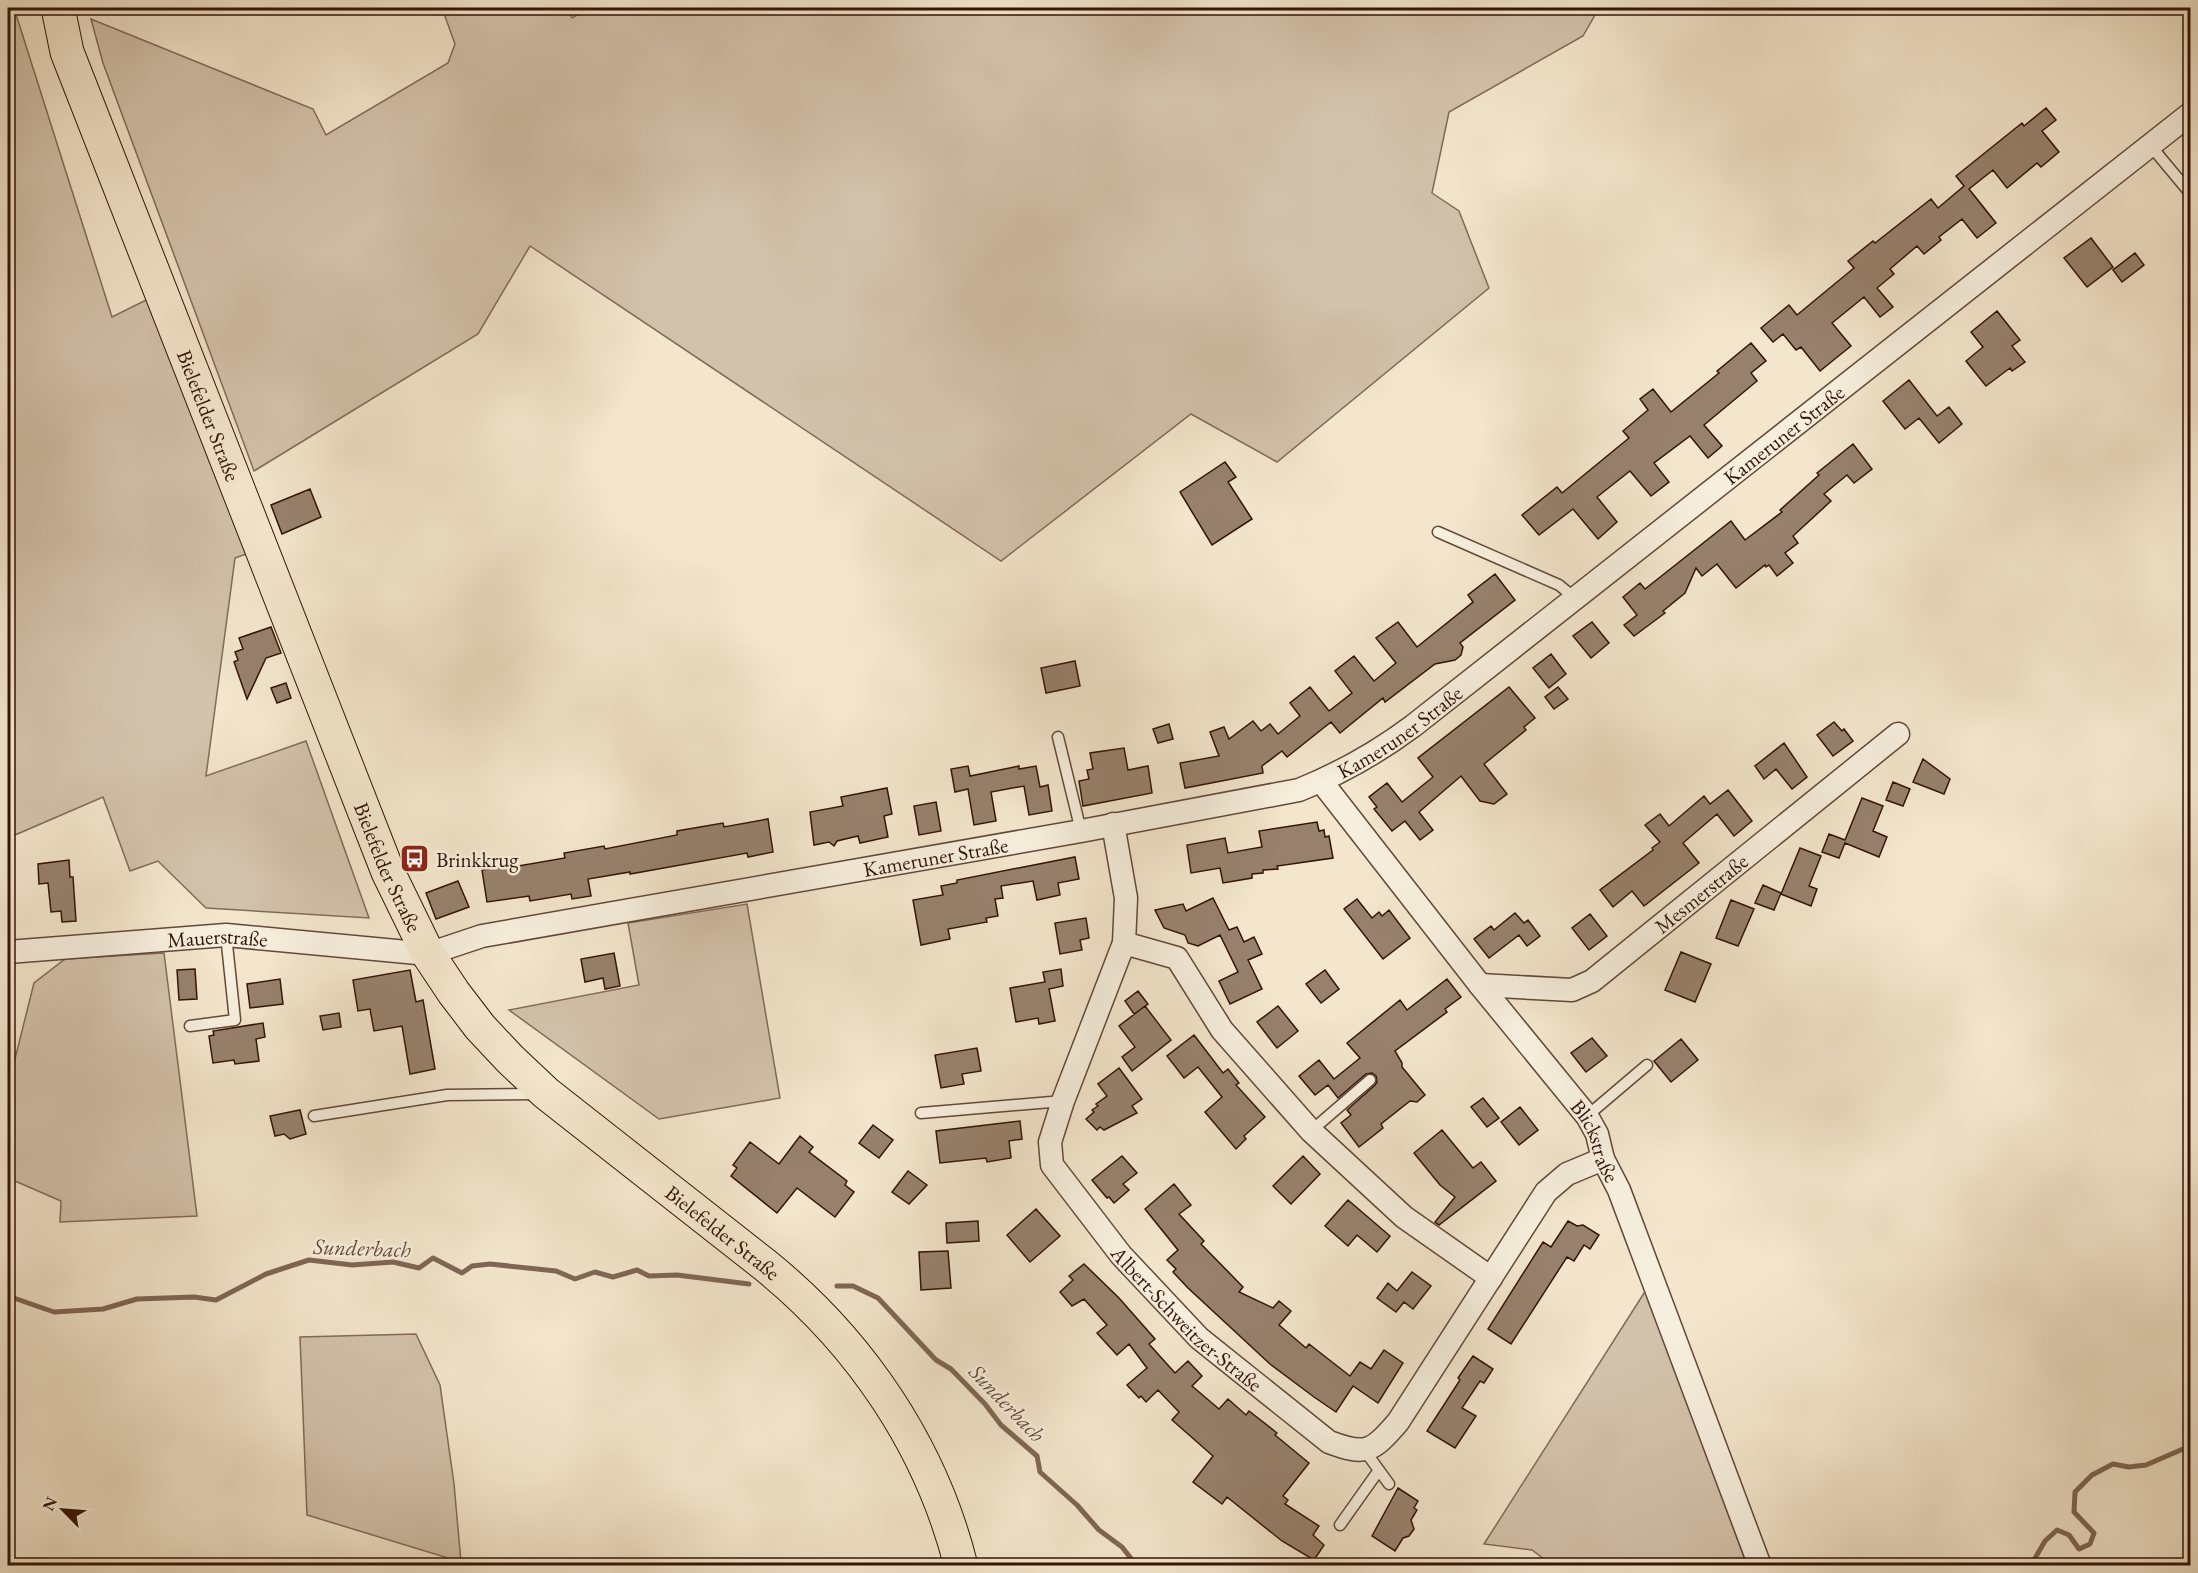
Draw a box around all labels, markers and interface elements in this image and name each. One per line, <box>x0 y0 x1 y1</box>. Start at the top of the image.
street label: Bielefelder Straße <box>171 346 247 485</box>
street label: Kameruner Straße <box>1718 378 1849 490</box>
street label: Kameruner Straße <box>1332 679 1467 784</box>
street label: Bielefelder Straße <box>348 798 429 936</box>
street label: Kameruner Straße <box>861 831 1010 882</box>
bus stop icon: Brinkkrug <box>399 843 431 875</box>
place label: Brinkkrug <box>436 846 519 873</box>
street label: Mesmerstraße <box>1649 847 1753 939</box>
street label: Mauerstraße <box>166 921 269 953</box>
street label: Blickstraße <box>1565 1093 1626 1187</box>
street label: Bielefelder Straße <box>660 1179 786 1286</box>
water label: Sunderbach <box>312 1232 412 1264</box>
street label: Albert-Schweitzer-Straße <box>1105 1240 1268 1397</box>
water label: Sunderbach <box>962 1357 1052 1448</box>
north arrow <box>33 1480 93 1540</box>
text: N <box>38 1494 62 1514</box>

